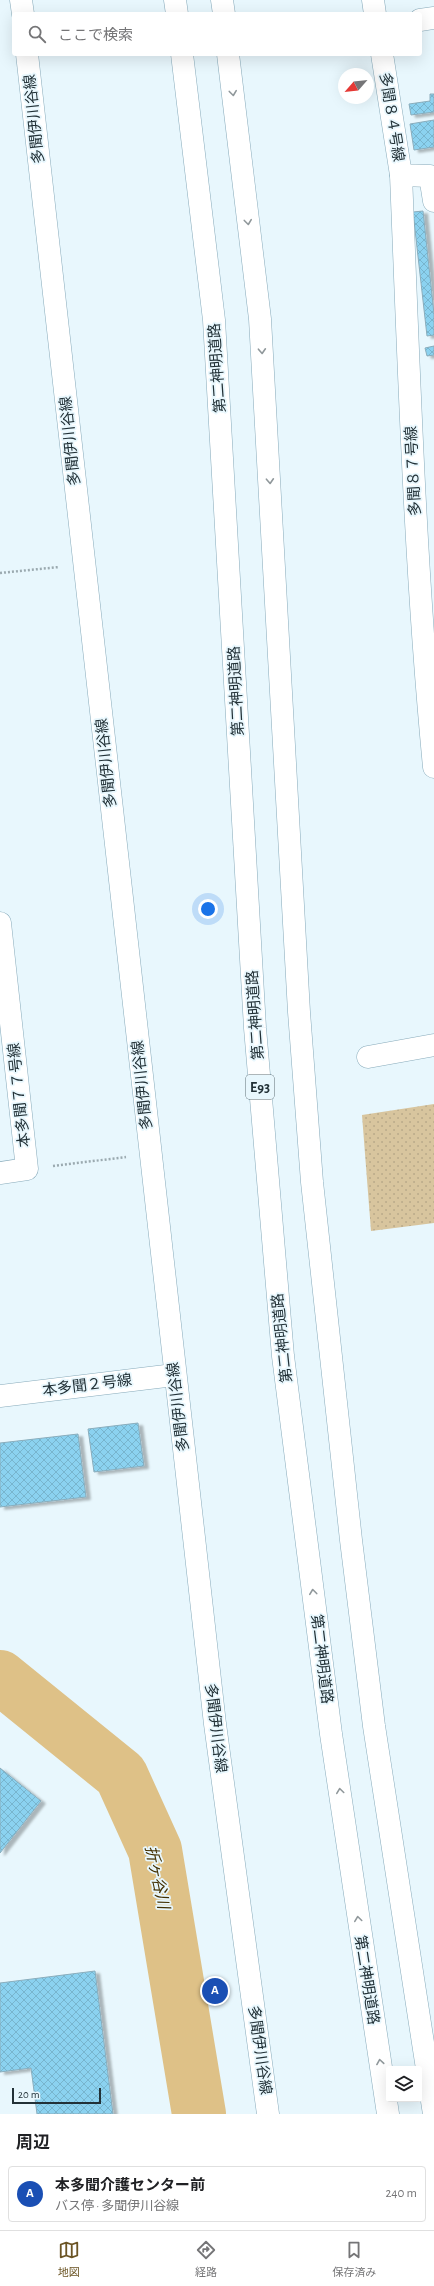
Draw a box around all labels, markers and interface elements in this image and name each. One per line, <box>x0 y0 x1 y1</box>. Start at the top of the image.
search box <box>12 12 422 56</box>
icon: search <box>26 23 48 45</box>
text: ここで検索 <box>58 28 133 43</box>
north arrow <box>338 68 374 104</box>
street label: 多聞８４号線 <box>377 71 407 163</box>
street label: 多聞伊川谷線 <box>21 73 47 165</box>
one-way arrow <box>228 90 237 96</box>
one-way arrow <box>244 219 253 225</box>
street label: 第二神明道路 <box>206 323 228 413</box>
one-way arrow <box>257 348 266 354</box>
street label: 多聞伊川谷線 <box>57 395 83 487</box>
street label: 多聞８７号線 <box>403 426 423 516</box>
one-way arrow <box>265 478 274 484</box>
street label: 第二神明道路 <box>226 646 246 736</box>
street label: 多聞伊川谷線 <box>93 717 119 809</box>
your location <box>198 899 218 919</box>
street label: 第二神明道路 <box>244 970 266 1060</box>
street label: 多聞伊川谷線 <box>129 1039 155 1131</box>
street label: 本多聞７７号線 <box>6 1042 32 1148</box>
road number: E93 <box>246 1075 274 1099</box>
street label: 第二神明道路 <box>269 1292 295 1384</box>
street label: 多聞伊川谷線 <box>165 1361 191 1453</box>
street label: 本多聞２号線 <box>41 1372 133 1398</box>
one-way arrow <box>309 1589 318 1595</box>
street label: 第二神明道路 <box>309 1613 335 1705</box>
street label: 多聞伊川谷線 <box>203 1682 229 1774</box>
one-way arrow <box>336 1788 345 1794</box>
water label: 折ヶ谷川 <box>143 1844 173 1912</box>
one-way arrow <box>354 1916 363 1922</box>
street label: 第二神明道路 <box>352 1934 382 2026</box>
pin: A <box>202 1976 228 2006</box>
street label: 多聞伊川谷線 <box>246 2004 274 2096</box>
one-way arrow <box>376 2059 385 2065</box>
map controls <box>386 2066 422 2102</box>
button: layers <box>386 2066 422 2102</box>
scale bar <box>12 2086 101 2105</box>
text: 20 m <box>18 2089 39 2100</box>
text: 周辺 <box>16 2134 50 2151</box>
text: 本多聞介護センター前 <box>55 2178 205 2193</box>
text: A <box>26 2187 34 2200</box>
text: 240 m <box>385 2187 417 2200</box>
text: バス停 · 多聞伊川谷線 <box>55 2200 179 2213</box>
tab: 地図 <box>58 2239 80 2279</box>
tab: 経路 <box>195 2239 217 2279</box>
tab: 保存済み <box>332 2239 376 2279</box>

